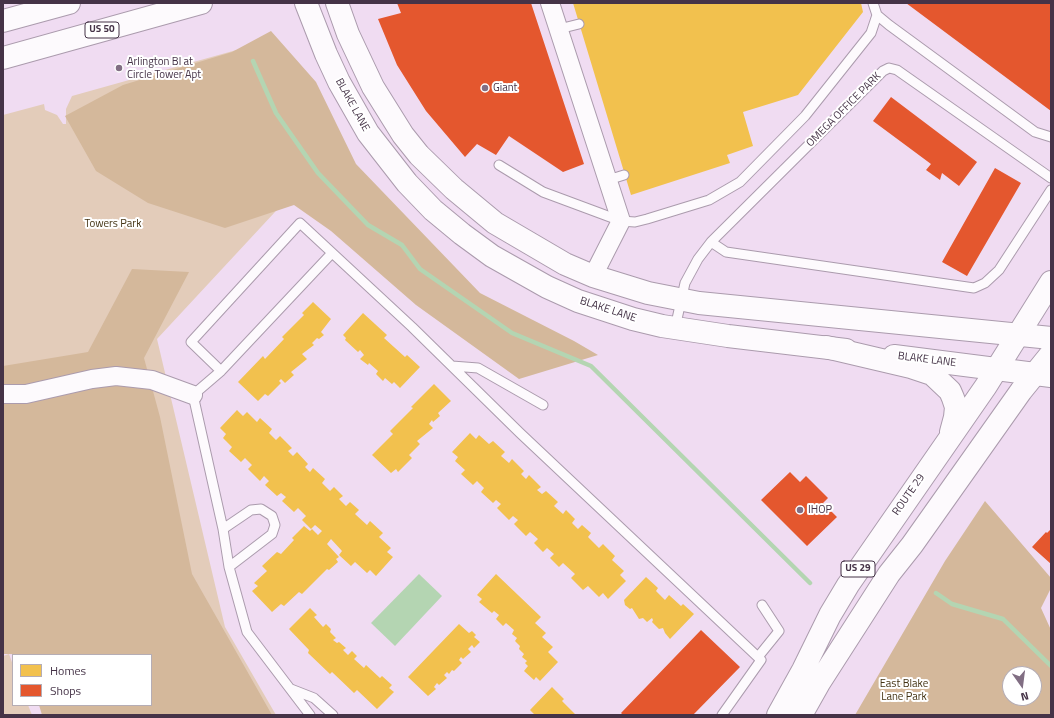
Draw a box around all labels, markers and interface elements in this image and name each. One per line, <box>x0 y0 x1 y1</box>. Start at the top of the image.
road number: US 50 <box>85 22 119 38</box>
place label: Arlington Bl at Circle Tower Apt <box>127 55 201 81</box>
marker: Arlington Bl at Circle Tower Apt <box>114 63 124 73</box>
street label: OMEGA OFFICE PARK <box>804 70 884 150</box>
street label: BLAKE LANE <box>332 76 372 134</box>
place label: Giant <box>493 81 517 95</box>
marker: Giant <box>480 83 490 93</box>
park label: Towers Park <box>85 217 141 231</box>
street label: BLAKE LANE <box>578 295 638 325</box>
street label: BLAKE LANE <box>897 350 957 370</box>
street label: ROUTE 29 <box>890 472 928 518</box>
place label: IHOP <box>808 503 832 517</box>
marker: IHOP <box>795 505 805 515</box>
road number: US 29 <box>841 561 875 577</box>
legend <box>12 654 152 706</box>
text: Homes <box>50 661 86 680</box>
north arrow <box>1002 666 1042 706</box>
park label: East Blake Lane Park <box>880 677 928 703</box>
text: Shops <box>50 681 81 700</box>
text: N <box>1019 688 1030 705</box>

